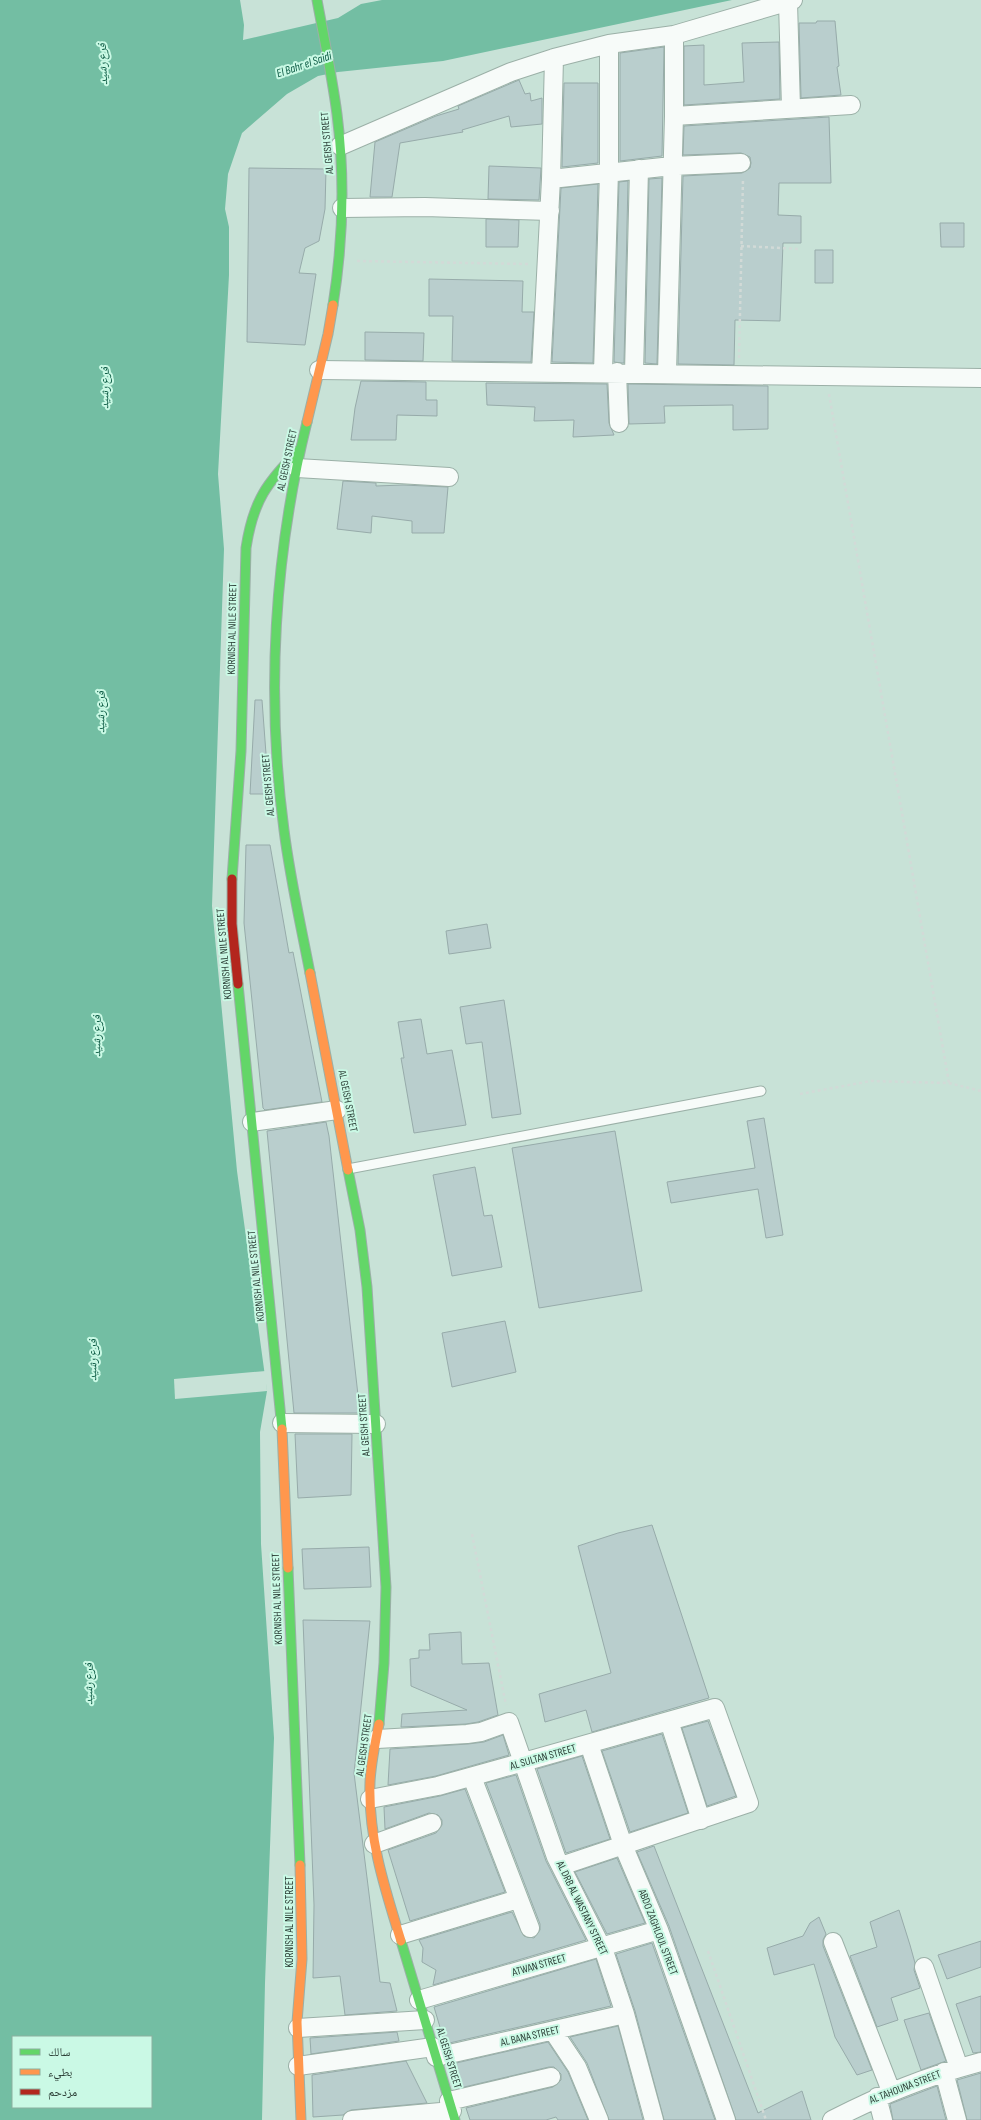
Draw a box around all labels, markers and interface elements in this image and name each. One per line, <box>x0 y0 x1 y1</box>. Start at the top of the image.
water label: فرع رشيد <box>95 42 111 85</box>
water label: El Bahr el Saidi <box>275 48 334 81</box>
street label: AL GEISH STREET <box>318 111 336 176</box>
water label: فرع رشيد <box>97 366 113 409</box>
street label: AL GEISH STREET <box>274 428 300 493</box>
street label: KORNISH AL NILE STREET <box>225 583 239 675</box>
water label: فرع رشيد <box>93 690 109 733</box>
street label: AL GEISH STREET <box>259 753 277 818</box>
street label: KORNISH AL NILE STREET <box>213 907 234 1000</box>
water label: فرع رشيد <box>89 1014 105 1057</box>
street label: AL GEISH STREET <box>335 1068 360 1133</box>
street label: KORNISH AL NILE STREET <box>245 1229 267 1322</box>
water label: فرع رشيد <box>85 1338 101 1381</box>
street label: AL GEISH STREET <box>355 1393 373 1458</box>
street label: KORNISH AL NILE STREET <box>269 1552 285 1645</box>
water label: فرع رشيد <box>81 1662 97 1705</box>
street label: AL GEISH STREET <box>353 1713 375 1778</box>
street label: AL SULTAN STREET <box>508 1741 578 1773</box>
street label: AL DRB AL WASTANY STREET <box>553 1858 611 1958</box>
street label: KORNISH AL NILE STREET <box>283 1876 296 1968</box>
street label: ABDO ZAGHLOUL STREET <box>635 1886 681 1977</box>
street label: ATWAN STREET <box>510 1951 568 1979</box>
street label: AL BANA STREET <box>498 2023 561 2049</box>
street label: AL GEISH STREET <box>433 2025 465 2090</box>
legend <box>12 2036 152 2108</box>
text: سالك <box>48 2045 70 2060</box>
text: بطيء <box>48 2065 72 2082</box>
street label: AL TAHOUNA STREET <box>867 2067 943 2107</box>
text: مزدحم <box>48 2085 77 2100</box>

